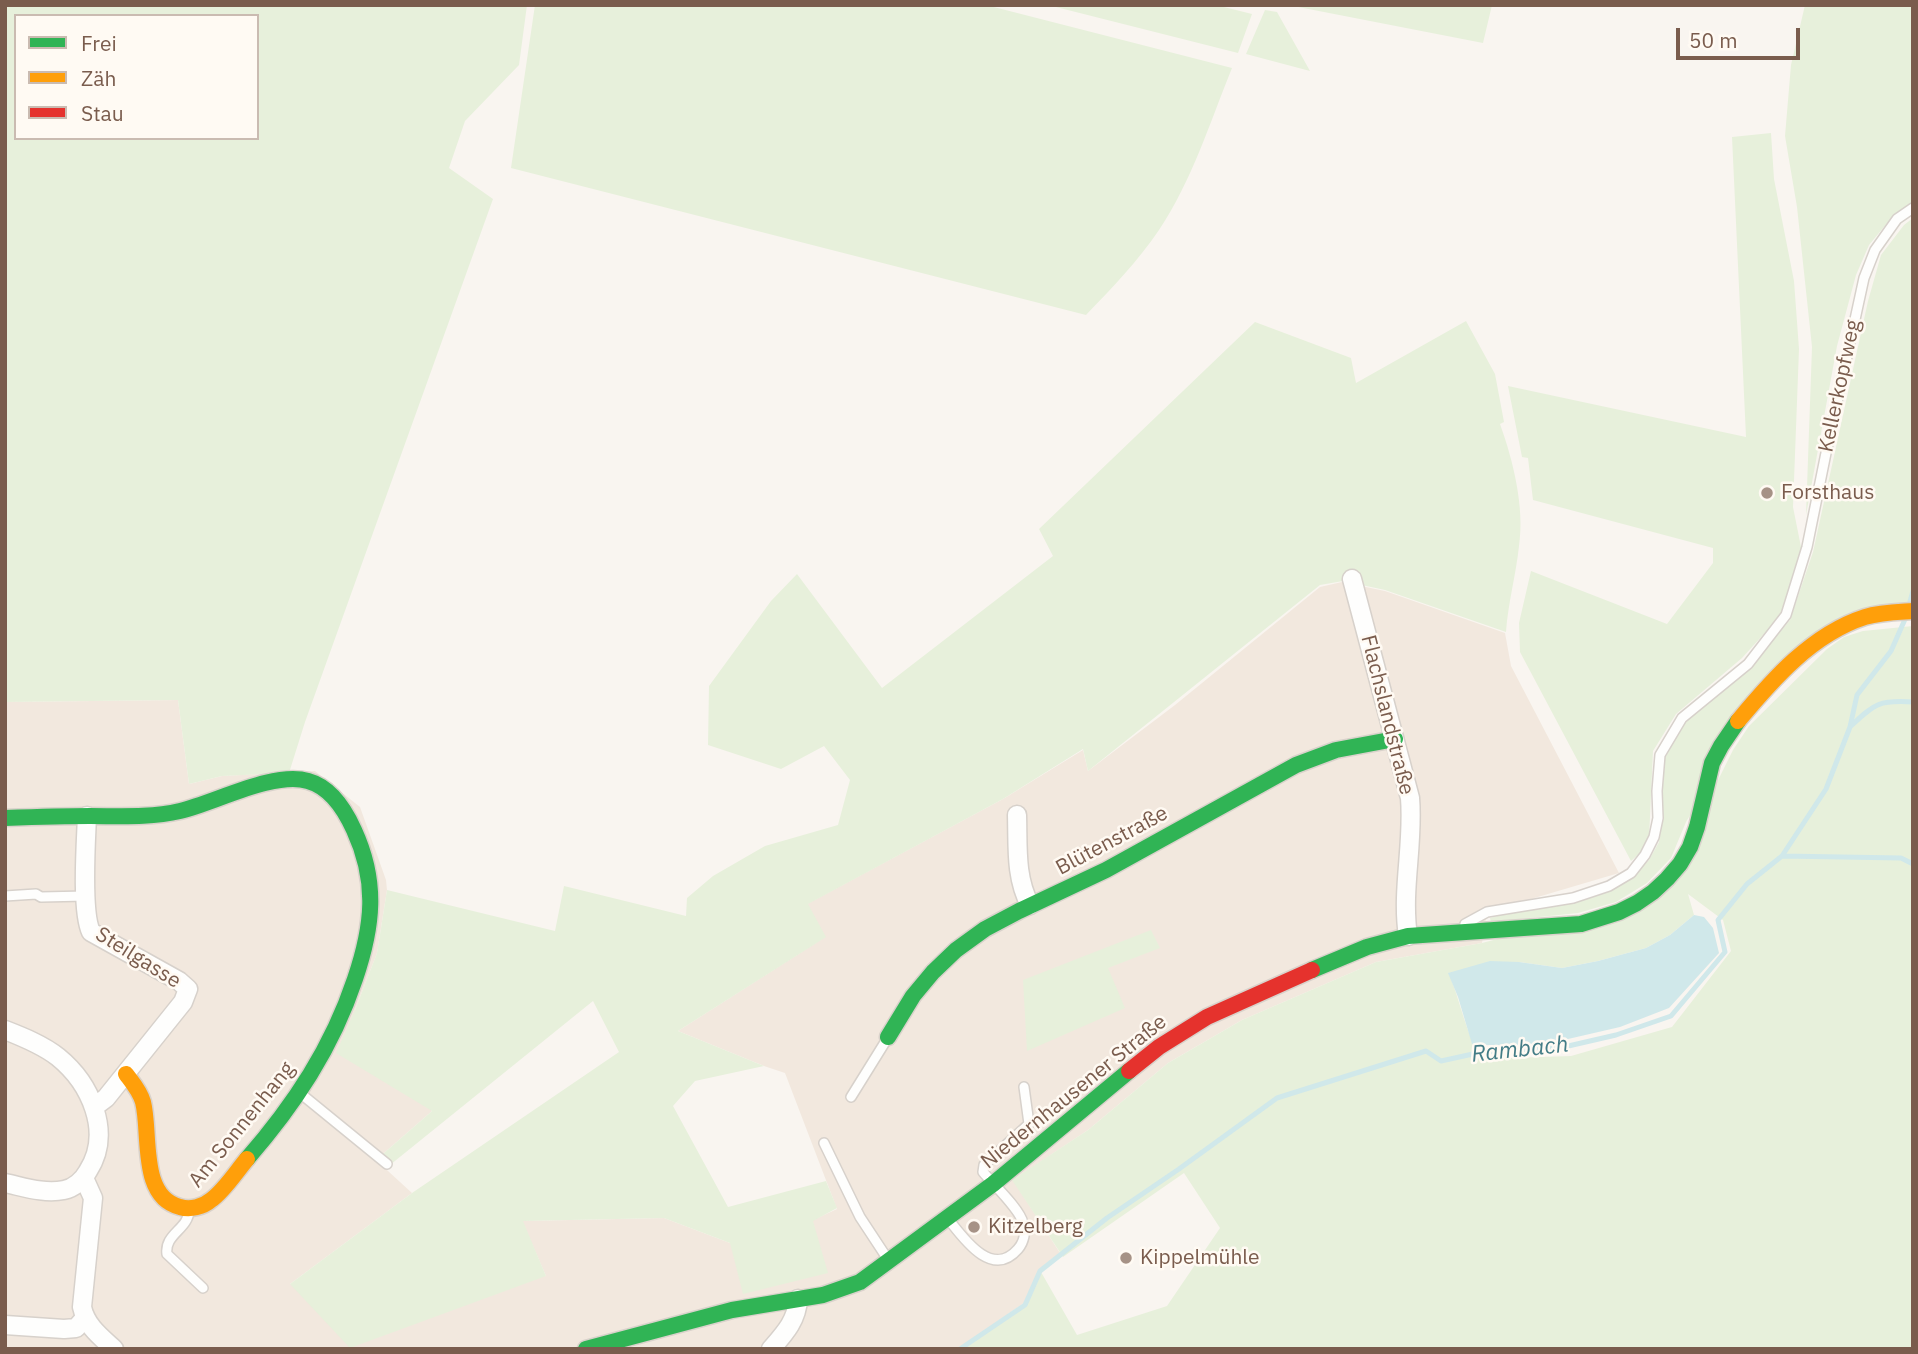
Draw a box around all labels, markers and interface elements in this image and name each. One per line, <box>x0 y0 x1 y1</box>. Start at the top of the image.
legend <box>14 14 259 140</box>
scale bar <box>1680 14 1804 58</box>
text: 50 m <box>1689 26 1738 54</box>
text: Frei <box>81 29 117 57</box>
text: Zäh <box>81 64 116 92</box>
text: Stau <box>81 99 124 127</box>
street label: Kellerkopfweg <box>1814 317 1866 455</box>
place label: Forsthaus <box>1781 480 1874 506</box>
marker: Forsthaus <box>1759 485 1775 501</box>
street label: Flachslandstraße <box>1355 633 1419 797</box>
street label: Blütenstraße <box>1052 801 1172 881</box>
street label: Steilgasse <box>91 922 185 994</box>
street label: Niedernhausener Straße <box>976 1009 1172 1175</box>
water label: Rambach <box>1470 1031 1570 1069</box>
street label: Am Sonnenhang <box>184 1057 300 1193</box>
place label: Kitzelberg <box>988 1214 1083 1240</box>
marker: Kitzelberg <box>966 1219 982 1235</box>
place label: Kippelmühle <box>1140 1245 1260 1271</box>
marker: Kippelmühle <box>1118 1250 1134 1266</box>

